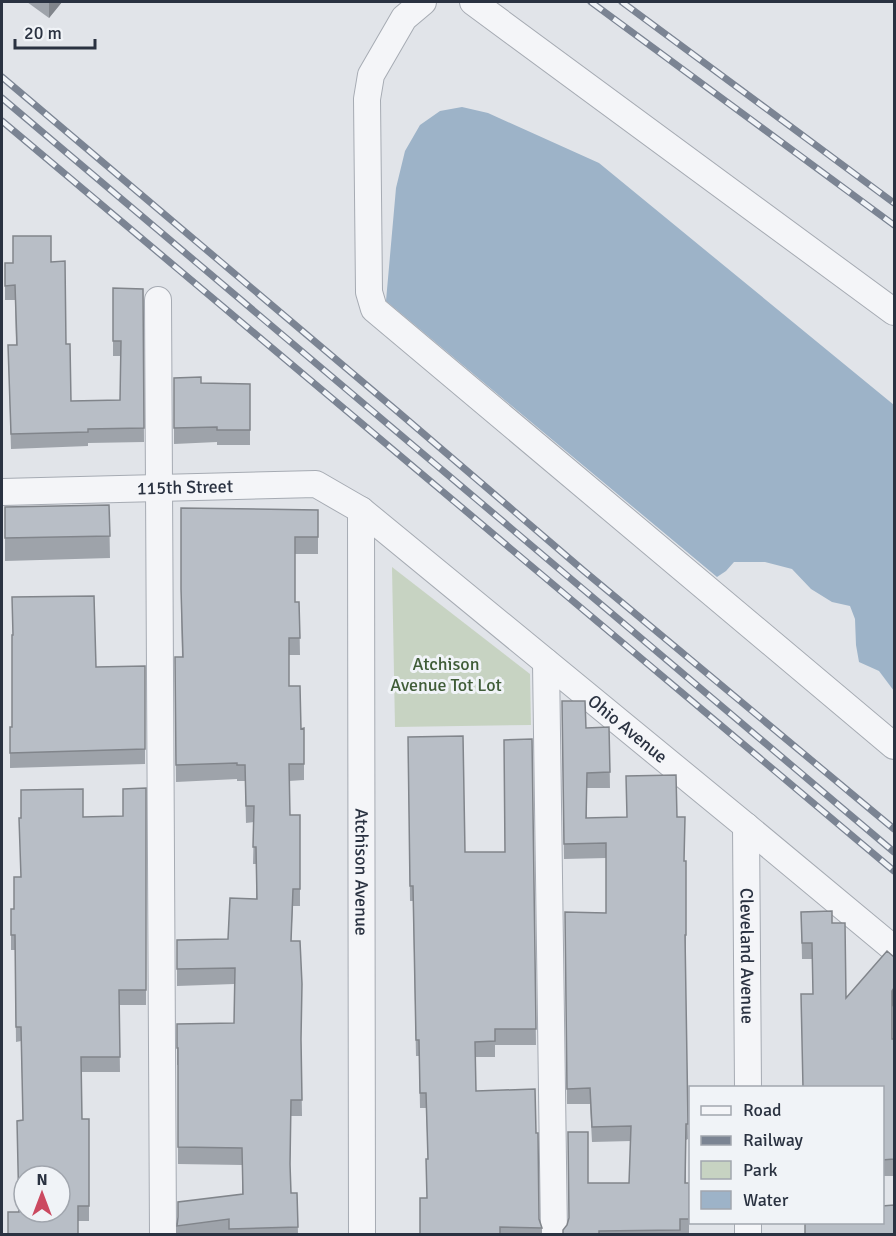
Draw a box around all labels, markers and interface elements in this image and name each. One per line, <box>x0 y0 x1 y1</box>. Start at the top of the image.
scale bar <box>15 12 94 50</box>
text: 20 m <box>24 22 62 44</box>
street label: 115th Street <box>137 475 233 500</box>
park label: Atchison Avenue Tot Lot <box>390 653 502 696</box>
street label: Ohio Avenue <box>583 690 672 768</box>
street label: Atchison Avenue <box>350 808 373 936</box>
street label: Cleveland Avenue <box>735 888 759 1024</box>
legend <box>689 1086 884 1224</box>
text: Road <box>743 1099 782 1121</box>
text: Railway <box>743 1129 804 1151</box>
text: Park <box>743 1159 778 1181</box>
north arrow <box>12 1164 72 1224</box>
text: N <box>36 1170 48 1190</box>
text: Water <box>743 1189 789 1211</box>

